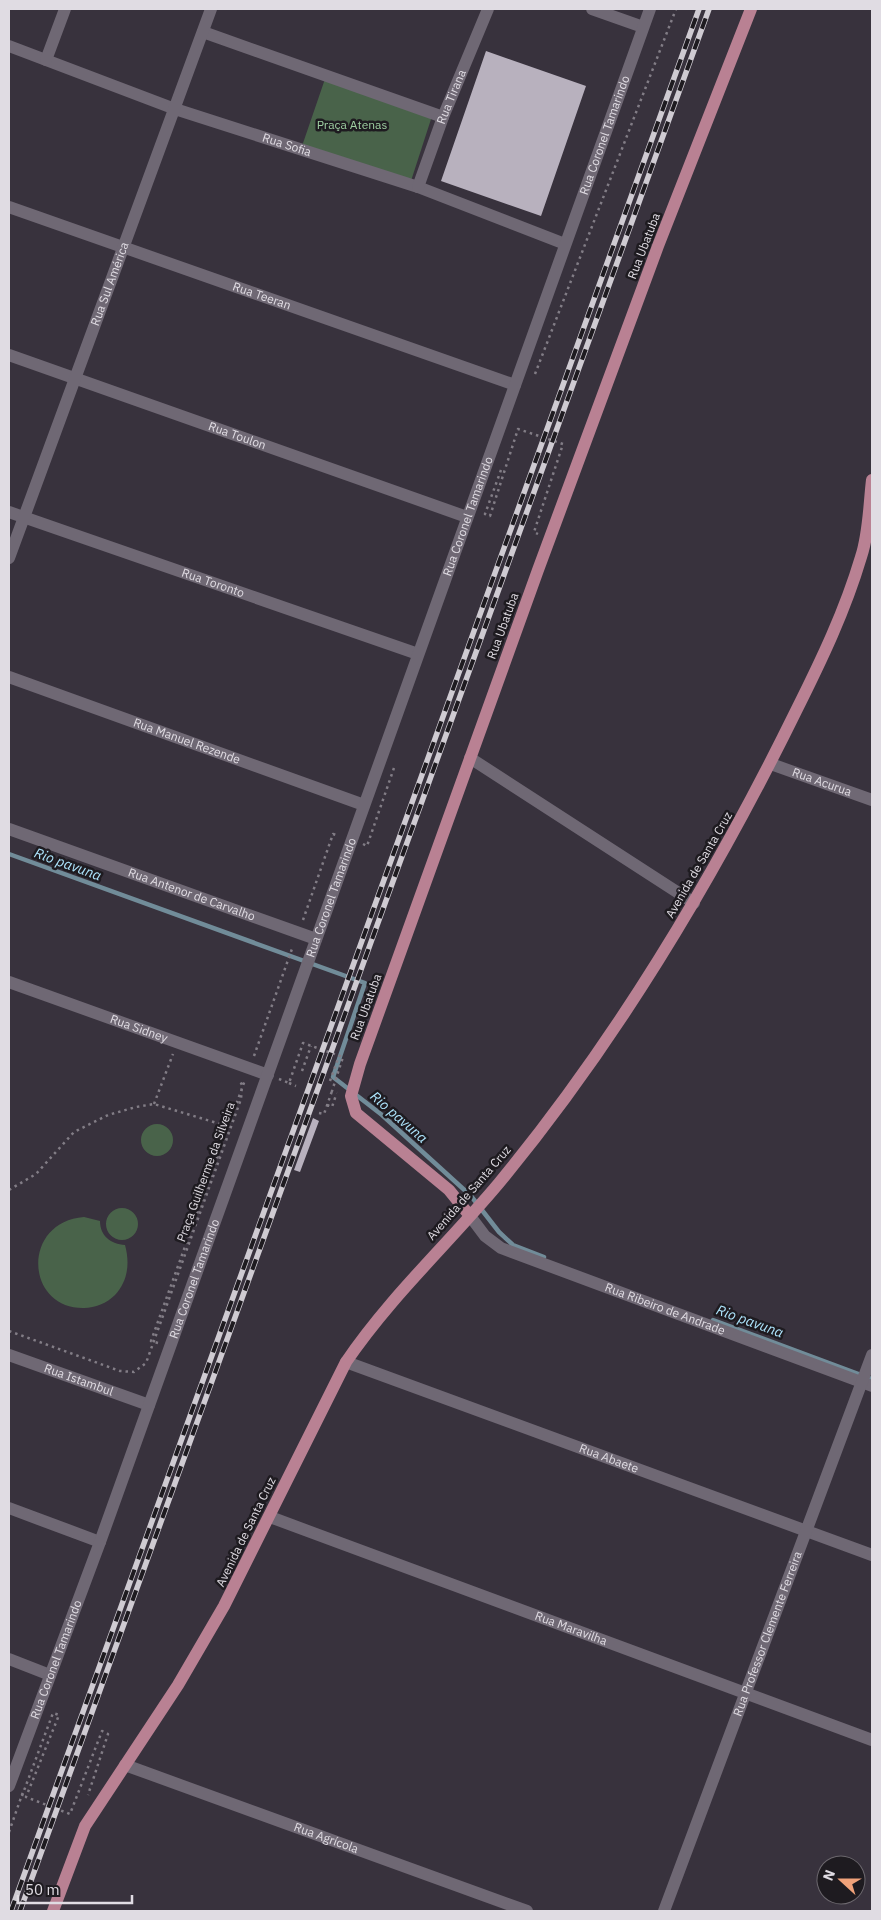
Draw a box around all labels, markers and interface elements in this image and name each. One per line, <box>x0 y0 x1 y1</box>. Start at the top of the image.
street label: Rua Tirana <box>433 67 469 126</box>
street label: Rua Coronel Tamarindo <box>576 73 633 197</box>
park label: Praça Atenas <box>317 117 387 132</box>
street label: Rua Sofia <box>261 130 314 159</box>
street label: Rua Ubatuba <box>624 210 663 281</box>
street label: Rua Sul América <box>87 239 132 328</box>
street label: Rua Teeran <box>231 278 293 313</box>
street label: Rua Toulon <box>206 418 268 452</box>
street label: Rua Coronel Tamarindo <box>439 454 496 578</box>
street label: Rua Toronto <box>180 565 247 600</box>
street label: Rua Ubatuba <box>484 590 522 661</box>
street label: Rua Manuel Rezende <box>131 714 243 767</box>
street label: Rua Acurua <box>790 764 854 799</box>
street label: Avenida de Santa Cruz <box>662 809 735 921</box>
street label: Rua Coronel Tamarindo <box>302 835 359 959</box>
water label: Rio pavuna <box>32 844 104 884</box>
street label: Rua Antenor de Carvalho <box>126 864 258 924</box>
street label: Rua Ubatuba <box>347 971 385 1042</box>
street label: Rua Sidney <box>108 1011 170 1045</box>
water label: Rio pavuna <box>367 1087 431 1147</box>
street label: Praça Guilherme da Silveira <box>173 1099 238 1244</box>
street label: Avenida de Santa Cruz <box>424 1142 514 1243</box>
street label: Rua Coronel Tamarindo <box>166 1217 222 1340</box>
street label: Rua Ribeiro de Andrade <box>603 1279 728 1338</box>
water label: Rio pavuna <box>714 1301 786 1341</box>
street label: Rua Istambul <box>42 1360 116 1399</box>
street label: Rua Abaete <box>577 1440 641 1476</box>
street label: Avenida de Santa Cruz <box>212 1474 279 1589</box>
street label: Rua Professor Clemente Ferreira <box>730 1548 805 1718</box>
street label: Rua Coronel Tamarindo <box>27 1597 85 1721</box>
street label: Rua Maravilha <box>533 1608 610 1648</box>
street label: Rua Agrícola <box>292 1819 361 1856</box>
north arrow <box>816 1855 866 1905</box>
text: N <box>819 1867 839 1883</box>
scale bar <box>18 1872 131 1904</box>
text: 50 m <box>25 1880 60 1899</box>

